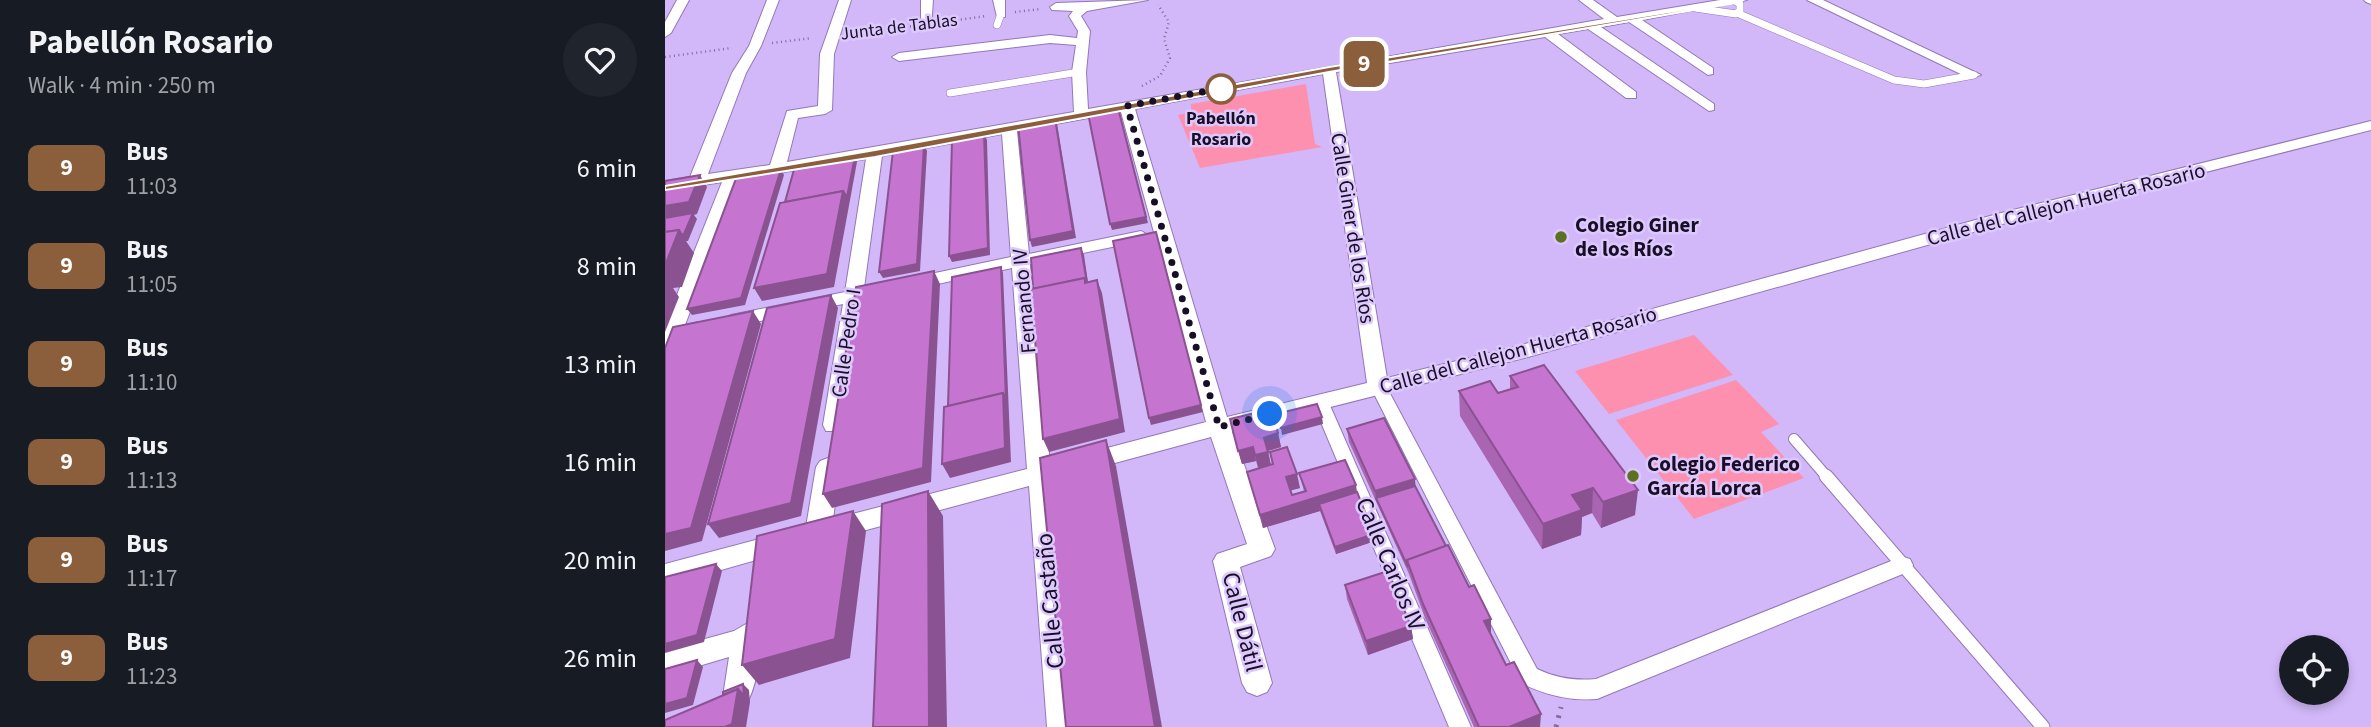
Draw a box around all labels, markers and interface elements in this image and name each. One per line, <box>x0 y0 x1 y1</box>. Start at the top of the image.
street label: Junta de Tablas <box>839 7 959 47</box>
text: Pabellón Rosario <box>28 19 273 66</box>
button: heart <box>563 23 637 97</box>
line badge: 9 <box>1341 41 1387 87</box>
text: 9 <box>1358 46 1370 81</box>
text: Walk · 4 min · 250 m <box>28 69 216 102</box>
marker: Pabellón Rosario <box>1206 74 1236 104</box>
place label: Pabellón Rosario <box>1186 106 1256 152</box>
street label: Calle Giner de los Ríos <box>1323 131 1383 326</box>
text: Bus <box>126 133 168 170</box>
text: 9 <box>60 150 73 185</box>
text: 6 min <box>577 150 637 187</box>
street label: Calle del Callejon Huerta Rosario <box>1924 155 2208 253</box>
text: 11:03 <box>126 170 177 203</box>
place label: Colegio Giner de los Ríos <box>1575 210 1699 264</box>
marker: Colegio Giner de los Ríos <box>1553 229 1569 245</box>
text: Bus <box>126 231 168 268</box>
street label: Fernando IV <box>1004 247 1044 355</box>
text: 9 <box>60 248 73 283</box>
text: 8 min <box>577 248 637 285</box>
text: 11:05 <box>126 268 177 301</box>
street label: Calle Pedro I <box>824 287 868 399</box>
street label: Calle del Callejon Huerta Rosario <box>1376 298 1660 402</box>
text: Bus <box>126 329 168 366</box>
text: 9 <box>60 346 73 381</box>
text: 13 min <box>564 346 637 383</box>
text: 11:10 <box>126 366 177 399</box>
your location <box>1252 396 1287 431</box>
text: Bus <box>126 427 168 464</box>
text: 9 <box>60 444 73 479</box>
text: 16 min <box>564 444 637 481</box>
place label: Colegio Federico García Lorca <box>1647 449 1800 503</box>
text: 11:13 <box>126 464 177 497</box>
marker: Colegio Federico García Lorca <box>1625 468 1641 484</box>
street label: Calle Carlos IV <box>1346 492 1434 637</box>
text: Bus <box>126 525 168 562</box>
street label: Calle Castaño <box>1027 532 1073 670</box>
text: 9 <box>60 542 73 577</box>
text: 20 min <box>564 542 637 579</box>
text: 11:17 <box>126 562 177 595</box>
street label: Calle Dátil <box>1213 569 1271 675</box>
text: Bus <box>126 623 168 660</box>
map controls <box>2279 635 2349 705</box>
button: locate <box>2279 635 2349 705</box>
text: 9 <box>60 640 73 675</box>
text: 26 min <box>564 640 637 677</box>
text: 11:23 <box>126 660 177 693</box>

